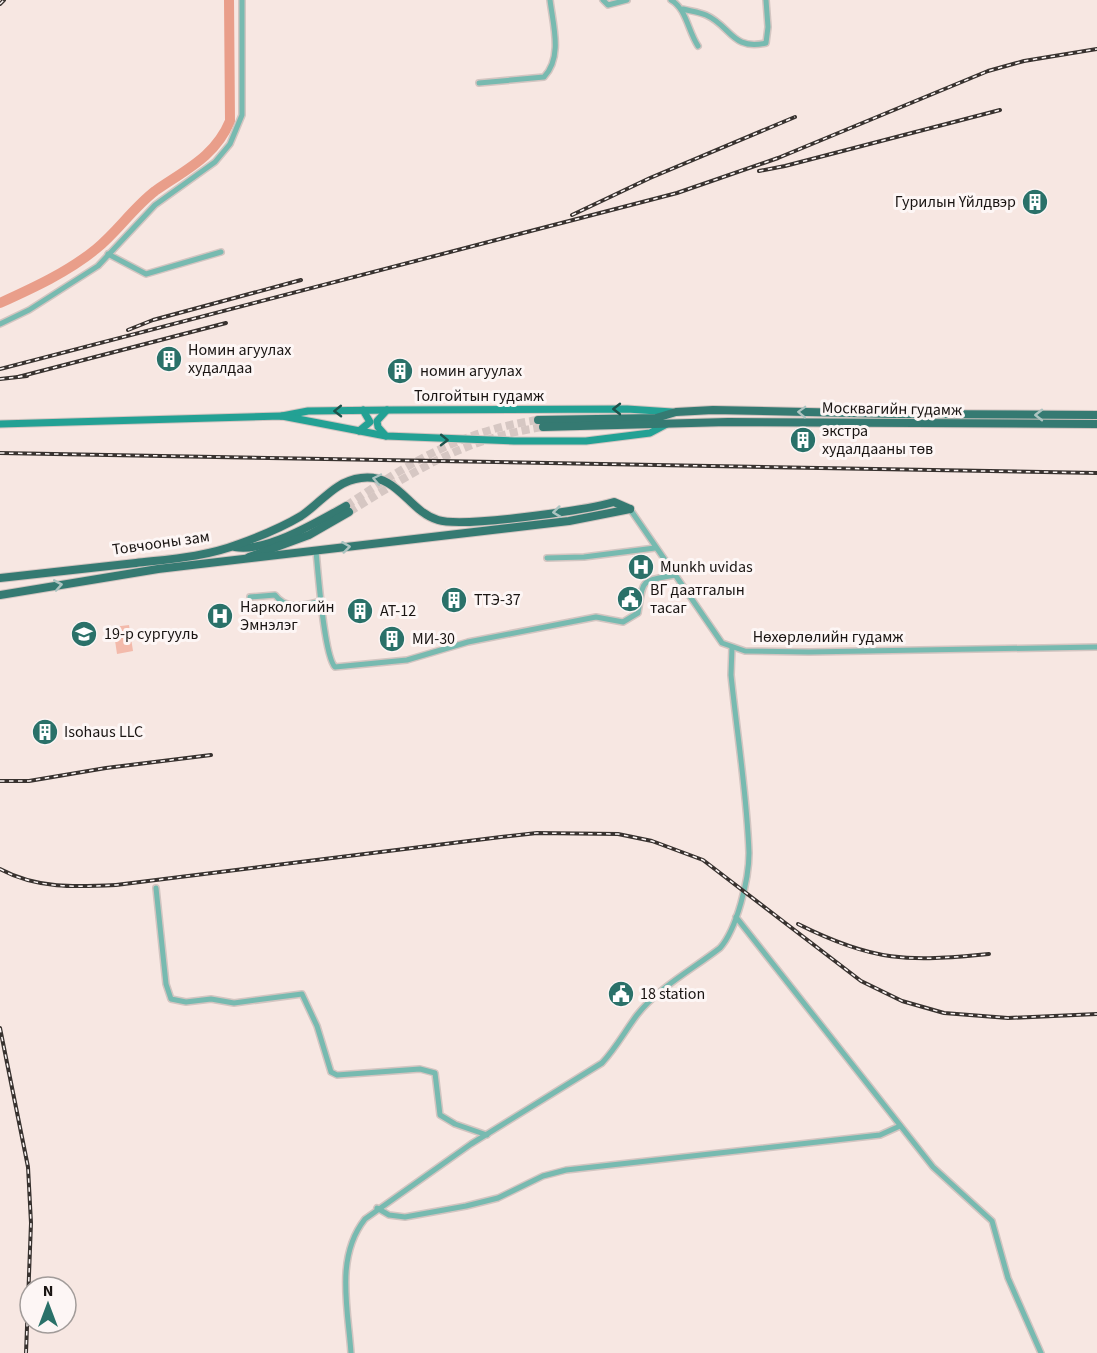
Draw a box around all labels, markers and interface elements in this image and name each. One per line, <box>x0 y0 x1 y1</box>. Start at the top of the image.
building icon: Гурилын Үйлдвэр <box>1020 187 1050 217</box>
place label: Гурилын Үйлдвэр <box>895 191 1016 213</box>
place label: Номин агуулах худалдаа <box>188 339 291 379</box>
building icon: Номин агуулах худалдаа <box>154 344 184 374</box>
building icon: номин агуулах <box>385 356 415 386</box>
place label: номин агуулах <box>420 360 522 382</box>
street label: Толгойтын гудамж <box>414 385 544 407</box>
street label: Москвагийн гудамж <box>822 397 962 421</box>
one-way arrow <box>613 403 622 415</box>
one-way arrow <box>334 405 343 417</box>
one-way arrow <box>797 406 806 418</box>
one-way arrow <box>1034 408 1043 421</box>
place label: экстра худалдааны төв <box>822 420 933 460</box>
building icon: экстра худалдааны төв <box>788 425 818 455</box>
one-way arrow <box>439 433 448 446</box>
one-way arrow <box>372 473 382 486</box>
one-way arrow <box>552 505 561 517</box>
street label: Товчооны зам <box>111 525 211 561</box>
one-way arrow <box>341 541 350 554</box>
hospital icon: Munkh uvidas <box>626 552 656 582</box>
place label: Munkh uvidas <box>660 556 753 578</box>
one-way arrow <box>53 579 62 591</box>
place label: ВГ даатгалын тасаг <box>650 579 745 619</box>
public building icon: ВГ даатгалын тасаг <box>615 584 645 614</box>
building icon: ТТЭ-37 <box>439 585 469 615</box>
place label: ТТЭ-37 <box>474 589 521 611</box>
place label: Наркологийн Эмнэлэг <box>240 596 335 636</box>
building icon: АТ-12 <box>345 596 375 626</box>
place label: АТ-12 <box>380 600 416 622</box>
hospital icon: Наркологийн Эмнэлэг <box>205 601 235 631</box>
school or university icon: 19-р сургууль <box>69 619 99 649</box>
place label: 19-р сургууль <box>104 623 198 645</box>
building icon: МИ-30 <box>377 624 407 654</box>
street label: Нөхөрлөлийн гудамж <box>753 626 903 648</box>
place label: МИ-30 <box>412 628 455 650</box>
building icon: Isohaus LLC <box>30 717 60 747</box>
place label: Isohaus LLC <box>64 721 143 743</box>
public building icon: 18 station <box>606 979 636 1009</box>
place label: 18 station <box>640 983 705 1005</box>
north arrow <box>18 1275 78 1335</box>
text: N <box>43 1280 53 1302</box>

